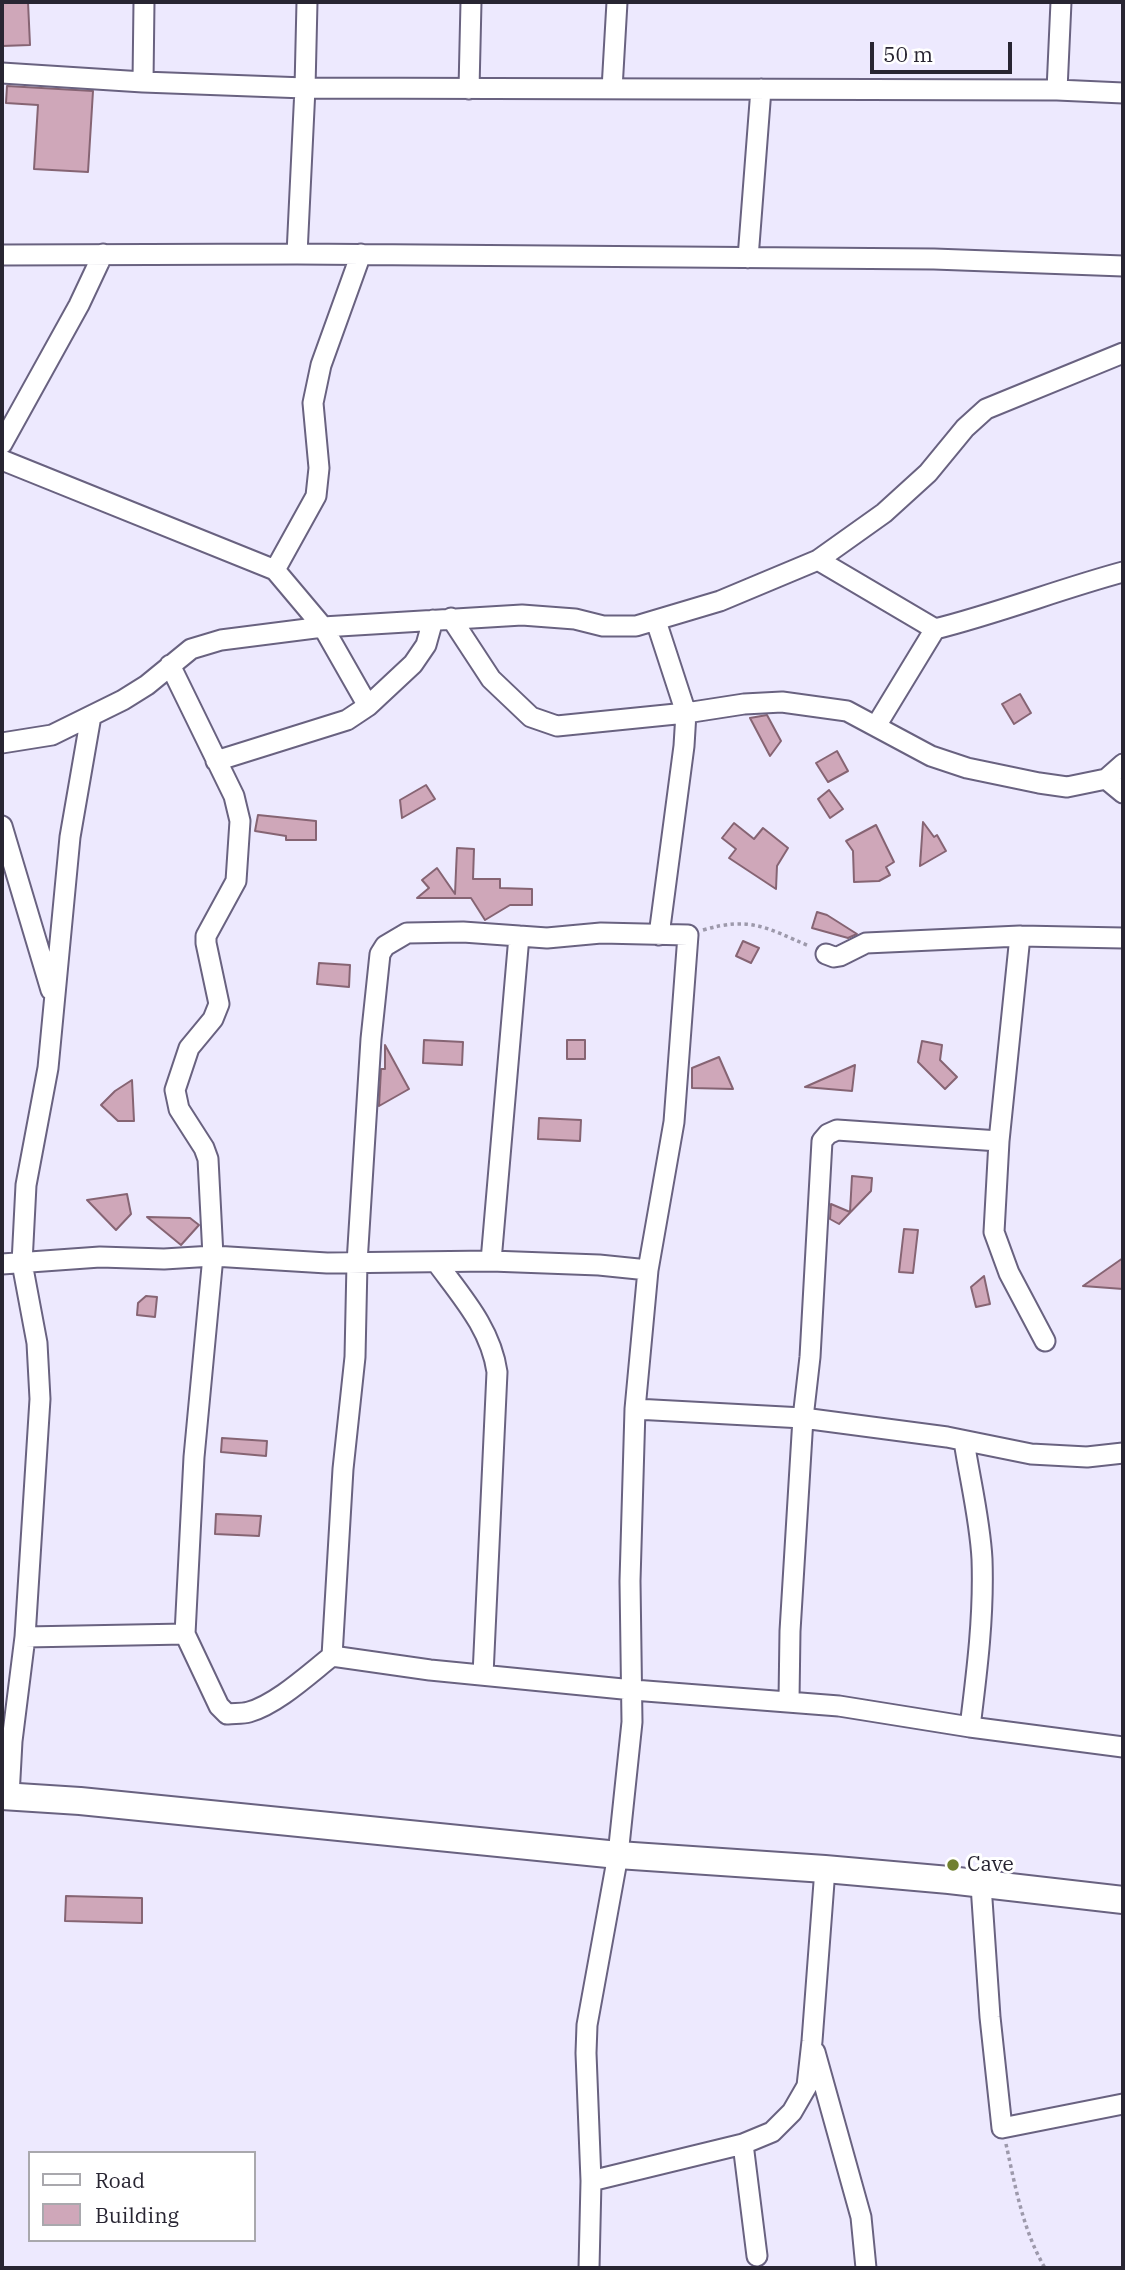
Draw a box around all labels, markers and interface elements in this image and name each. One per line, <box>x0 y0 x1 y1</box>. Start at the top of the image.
scale bar <box>873 28 1015 72</box>
text: 50 m <box>883 40 933 68</box>
place label: Cave <box>967 1852 1014 1878</box>
marker: Cave <box>945 1857 961 1873</box>
legend <box>28 2151 256 2242</box>
text: Road <box>95 2166 145 2194</box>
text: Building <box>95 2201 179 2229</box>

